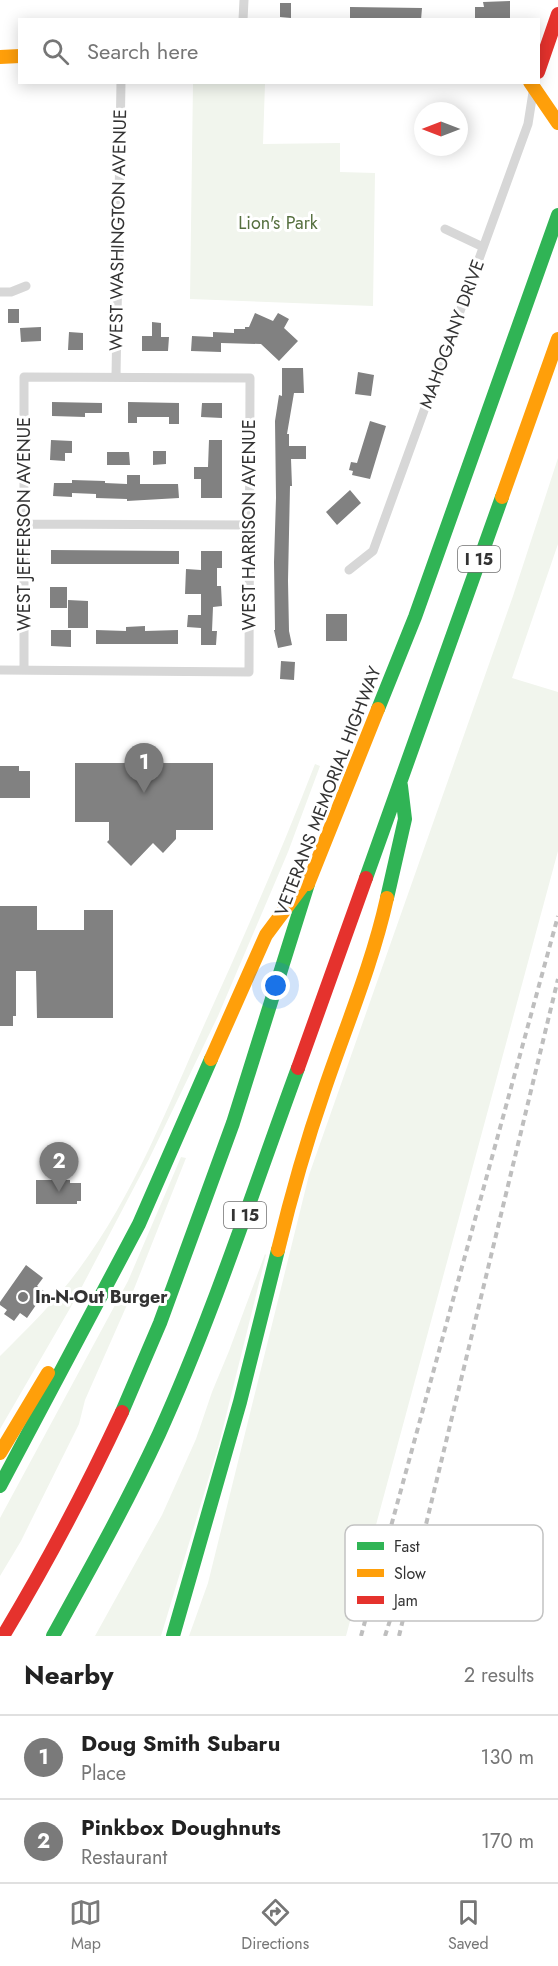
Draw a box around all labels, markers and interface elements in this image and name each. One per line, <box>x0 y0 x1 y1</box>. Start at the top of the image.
search box <box>18 18 540 84</box>
icon: search <box>39 35 72 68</box>
text: Search here <box>87 35 198 67</box>
north arrow <box>414 102 468 156</box>
street label: WEST WASHINGTON AVENUE <box>103 109 133 351</box>
park label: Lion's Park <box>238 210 318 236</box>
street label: MAHOGANY DRIVE <box>413 256 491 412</box>
street label: WEST JEFFERSON AVENUE <box>11 417 37 631</box>
street label: WEST HARRISON AVENUE <box>236 419 262 631</box>
road number: I 15 <box>458 546 500 572</box>
street label: VETERANS MEMORIAL HIGHWAY <box>268 662 388 919</box>
pin: 1 <box>124 744 164 793</box>
your location <box>261 971 290 1000</box>
pin: 2 <box>40 1142 78 1192</box>
road number: I 15 <box>224 1202 266 1228</box>
place label: In-N-Out Burger <box>35 1284 168 1310</box>
marker: In-N-Out Burger <box>16 1290 30 1304</box>
legend <box>345 1525 543 1621</box>
text: Fast <box>394 1535 420 1558</box>
text: Slow <box>394 1562 426 1585</box>
text: Jam <box>392 1589 418 1612</box>
text: Nearby <box>24 1656 113 1694</box>
text: 2 results <box>464 1661 534 1690</box>
text: Doug Smith Subaru <box>81 1727 280 1759</box>
text: 1 <box>38 1743 49 1772</box>
text: 130 m <box>480 1743 534 1772</box>
text: Place <box>81 1759 126 1788</box>
text: Pinkbox Doughnuts <box>81 1811 281 1843</box>
text: 2 <box>37 1827 50 1856</box>
text: 170 m <box>481 1827 534 1856</box>
text: Restaurant <box>81 1843 167 1872</box>
tab: Map <box>69 1896 102 1955</box>
tab: Directions <box>241 1896 309 1955</box>
tab: Saved <box>448 1896 489 1955</box>

